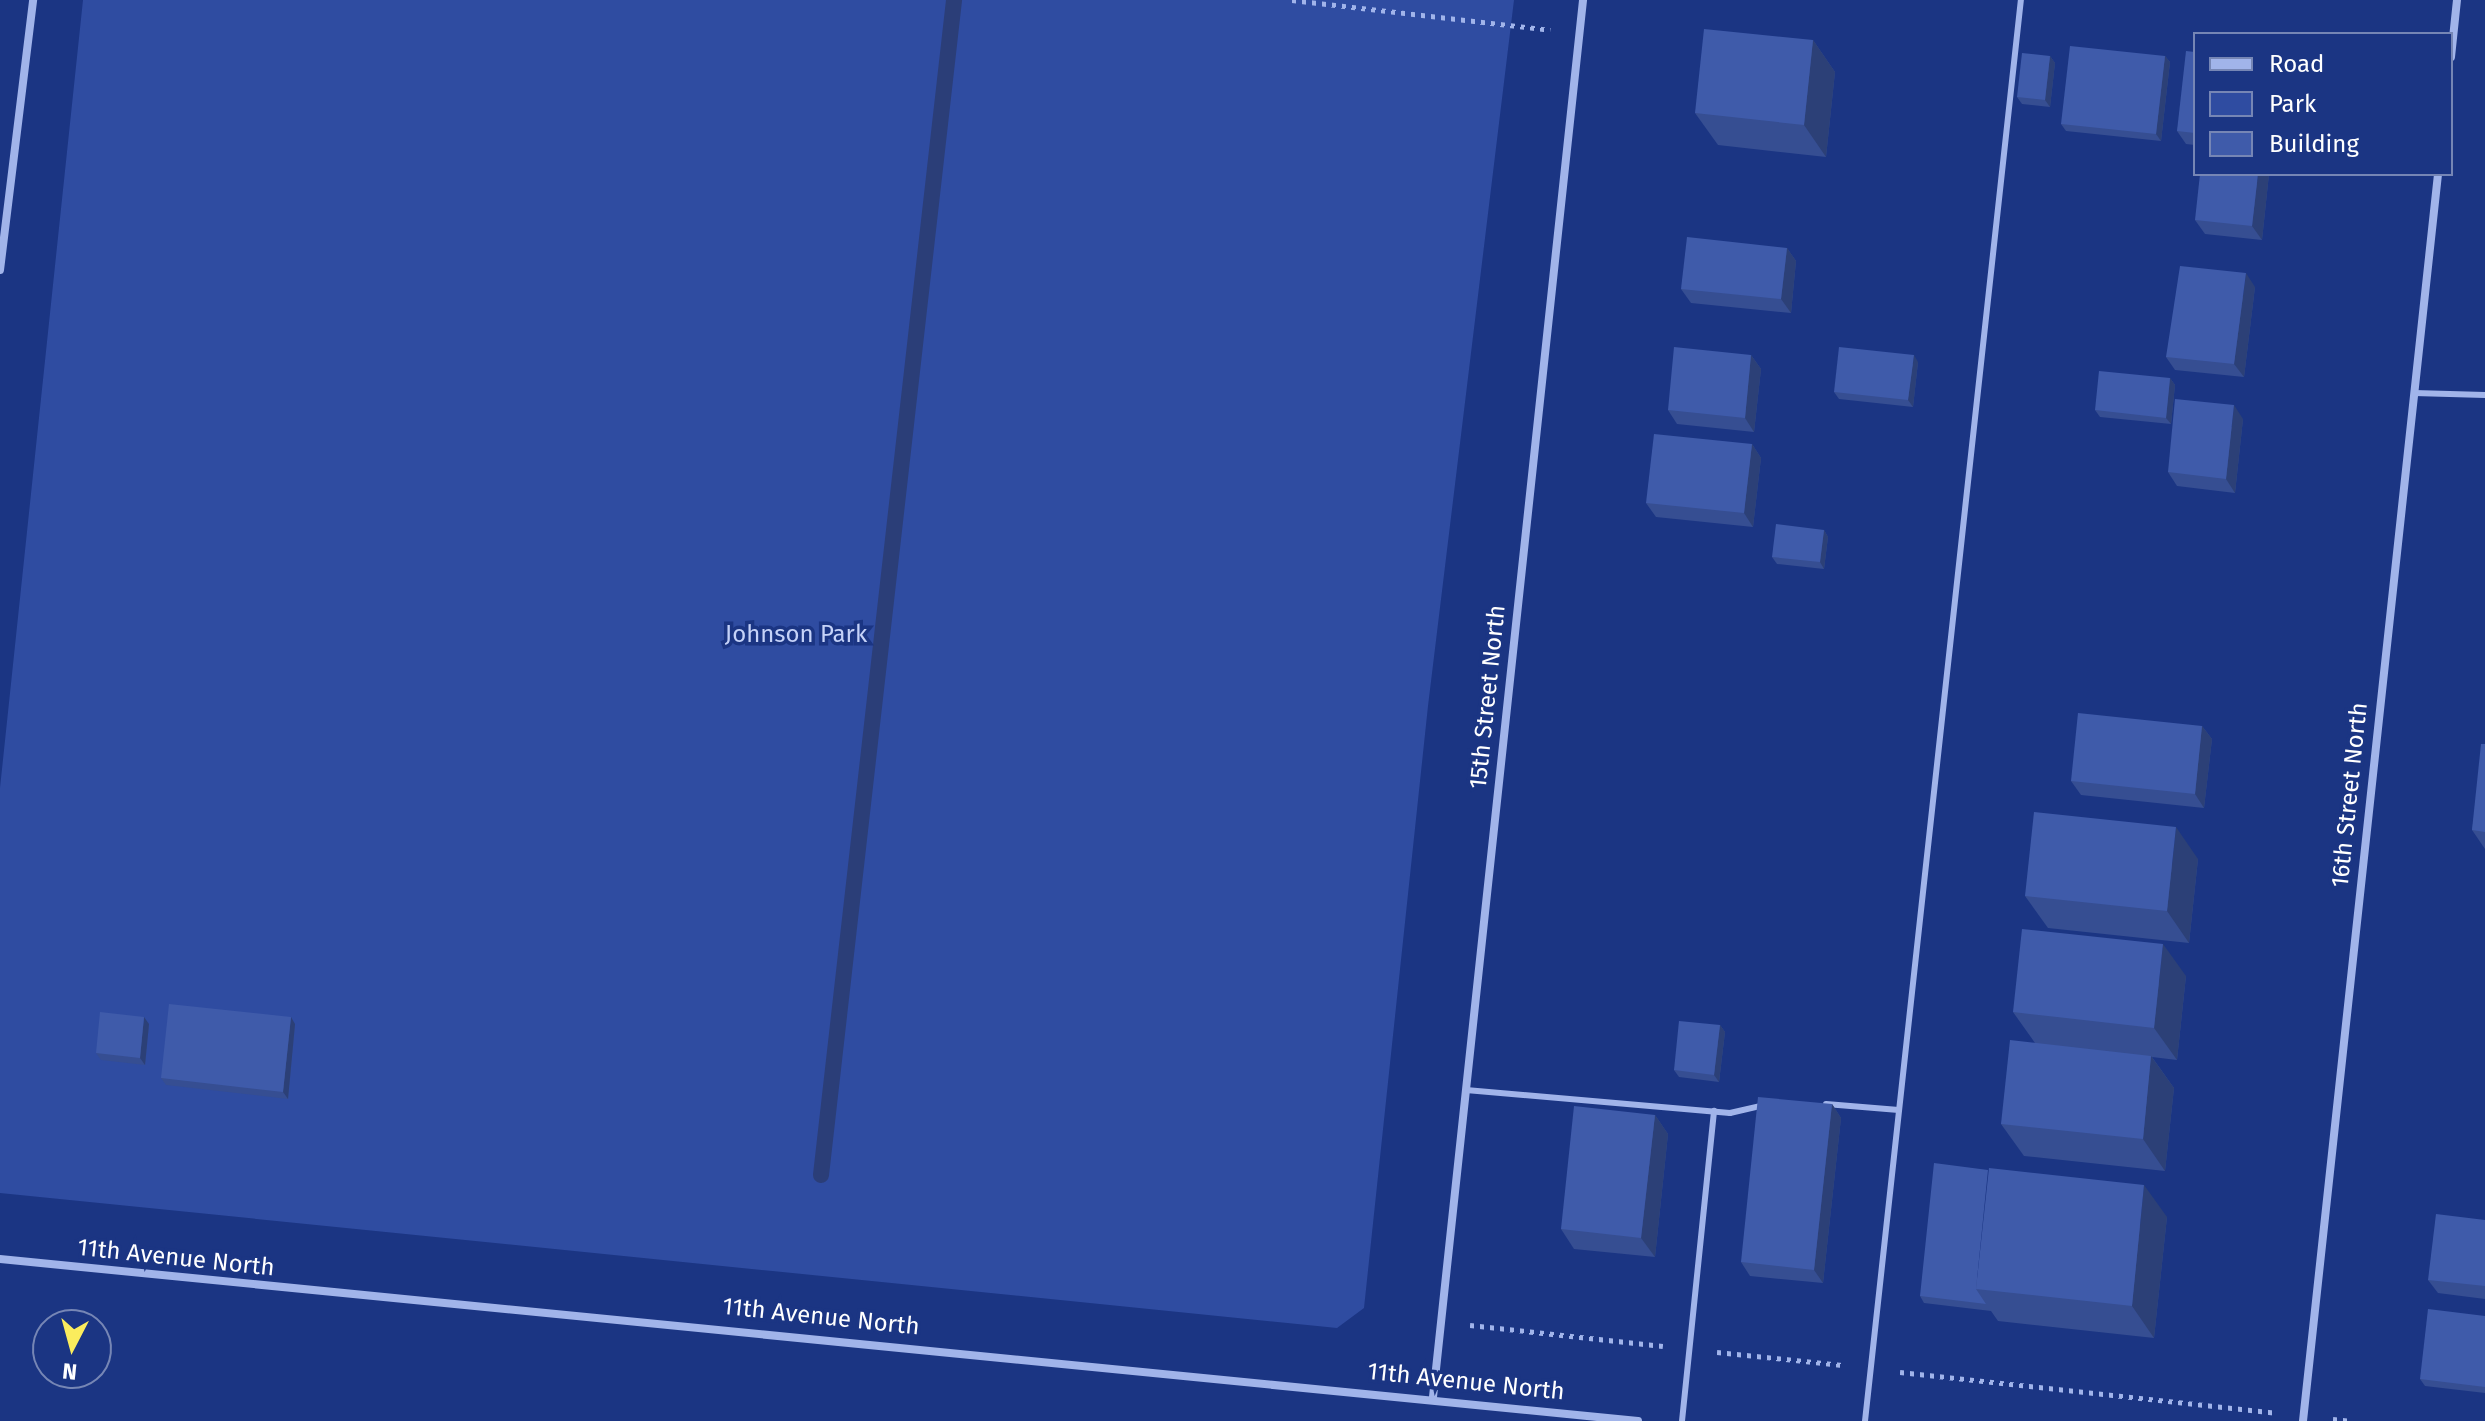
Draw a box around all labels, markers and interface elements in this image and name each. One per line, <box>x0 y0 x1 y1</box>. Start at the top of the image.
legend <box>2193 32 2453 176</box>
text: Road <box>2269 50 2324 78</box>
text: Park <box>2269 90 2316 118</box>
text: Building <box>2269 130 2359 158</box>
street label: 15th Street North <box>1464 603 1512 791</box>
park label: Johnson Park <box>725 621 867 649</box>
street label: 16th Street North <box>2326 701 2374 889</box>
street label: 11th Avenue North <box>76 1233 276 1283</box>
street label: 11th Avenue North <box>721 1292 921 1342</box>
north arrow <box>32 1309 112 1389</box>
text: N <box>61 1357 78 1386</box>
street label: 11th Avenue North <box>1366 1357 1566 1407</box>

